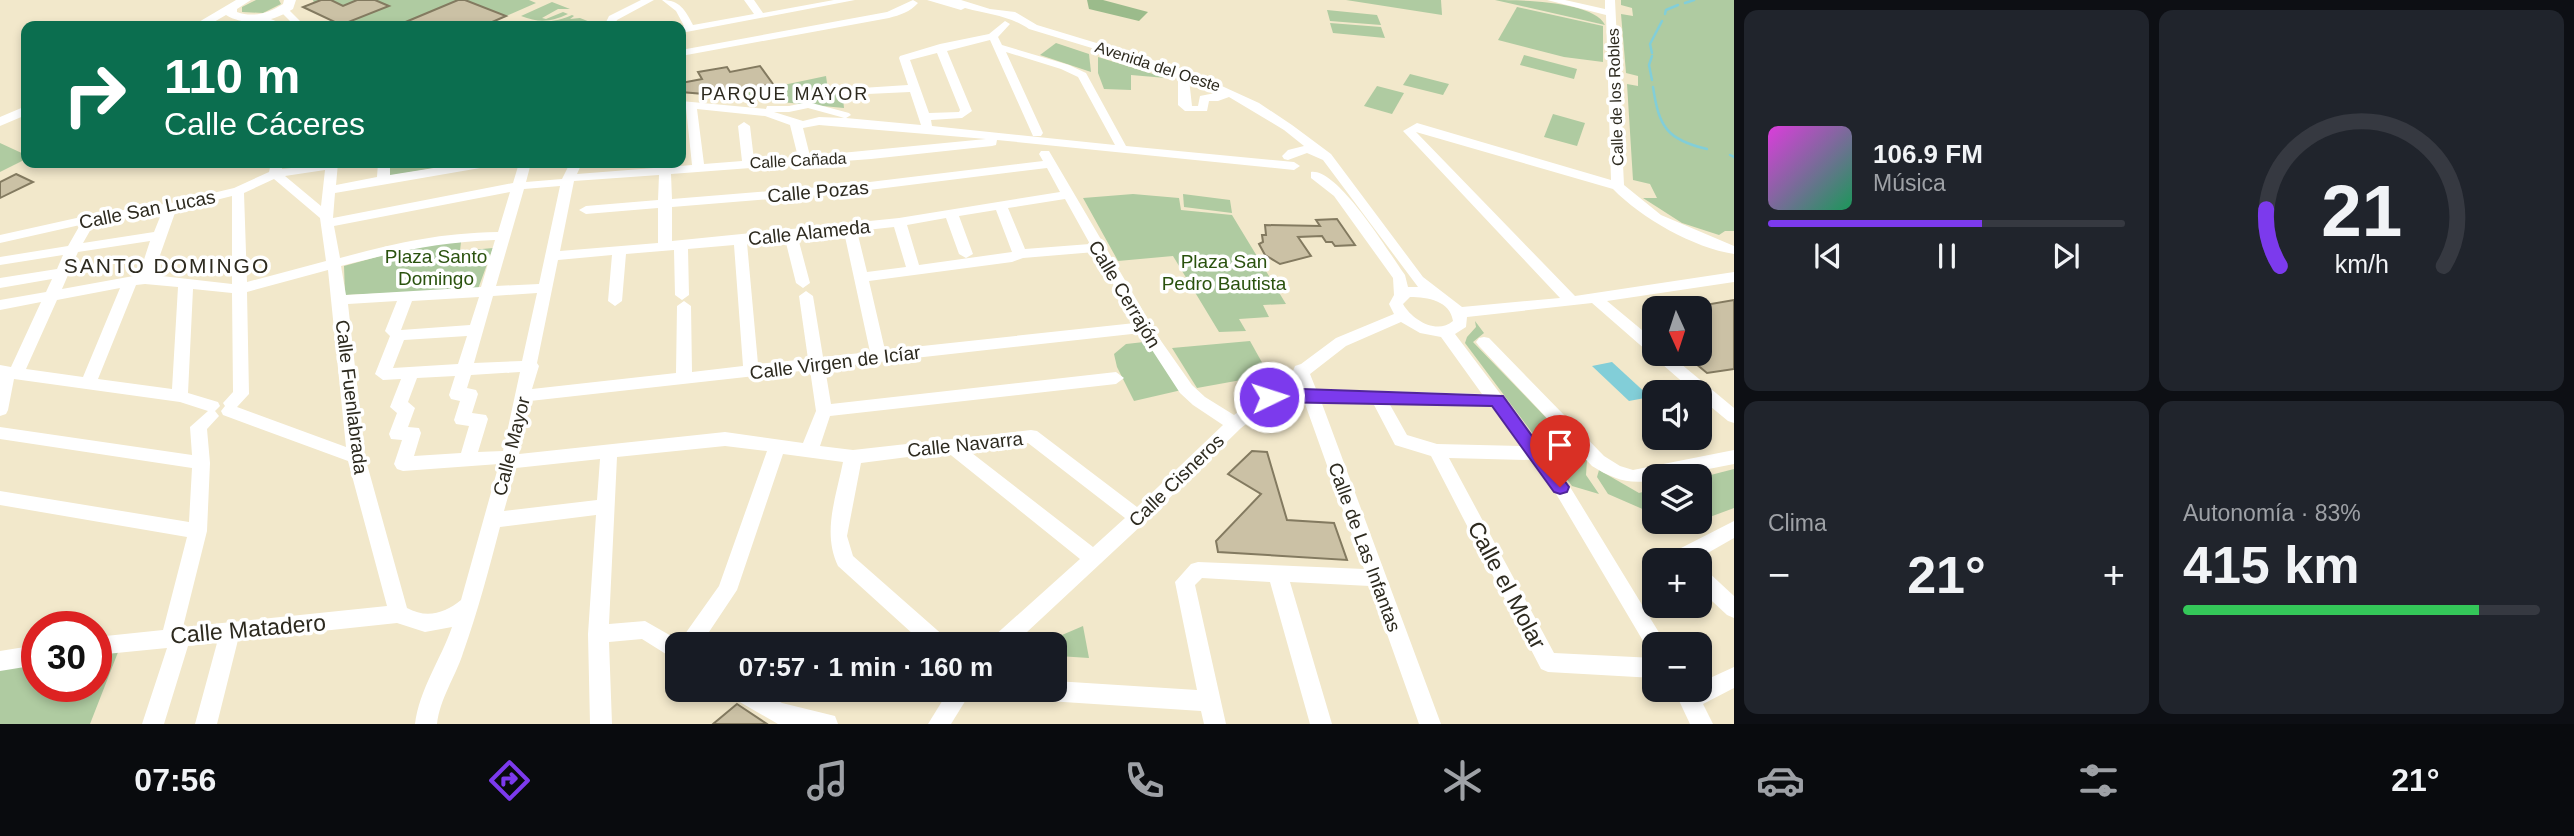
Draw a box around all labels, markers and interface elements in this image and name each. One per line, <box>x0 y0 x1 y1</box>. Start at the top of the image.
street label: Calle de los Robles <box>1605 28 1626 166</box>
street label: Avenida del Oeste <box>1093 38 1223 95</box>
icon: right <box>49 49 140 140</box>
text: 110 m <box>164 49 300 103</box>
district label: PARQUE MAYOR <box>701 84 869 104</box>
text: Calle Cáceres <box>164 106 365 142</box>
text: 106.9 FM <box>1873 139 1983 169</box>
street label: Calle Cañada <box>749 149 847 172</box>
text: Música <box>1873 170 1946 196</box>
text: 21 <box>2321 171 2402 252</box>
street label: Calle Pozas <box>767 177 869 206</box>
street label: Calle San Lucas <box>77 186 217 233</box>
street label: Calle Alameda <box>747 216 871 249</box>
street label: Calle Cerrajón <box>1084 237 1165 352</box>
icon: previous <box>1809 237 1847 275</box>
icon: pause <box>1928 237 1966 275</box>
icon: next <box>2047 237 2085 275</box>
park label: Plaza Santo Domingo <box>385 246 487 289</box>
text: km/h <box>2334 250 2389 278</box>
park label: Plaza San Pedro Bautista <box>1162 251 1287 294</box>
district label: SANTO DOMINGO <box>64 254 270 277</box>
north arrow <box>1642 296 1712 366</box>
map controls <box>1642 296 1712 702</box>
street label: Calle Fuenlabrada <box>332 319 371 476</box>
street label: Calle Virgen de Icíar <box>749 342 922 383</box>
position arrow <box>1232 360 1306 434</box>
button: sound <box>1642 380 1712 450</box>
street label: Calle Mayor <box>489 394 534 498</box>
pin <box>1530 415 1590 487</box>
icon: arrive <box>1541 426 1579 464</box>
street label: Calle Navarra <box>906 428 1024 461</box>
street label: Calle Cisneros <box>1125 430 1228 531</box>
street label: Calle de Las Infantas <box>1324 460 1405 635</box>
button: layers <box>1642 464 1712 534</box>
text: Autonomía · 83% <box>2183 500 2361 526</box>
text: Clima <box>1768 510 1827 536</box>
street label: Calle el Molar <box>1463 517 1552 653</box>
text: 415 km <box>2183 536 2359 594</box>
text: 21° <box>1907 546 1986 604</box>
button: + <box>1642 548 1712 618</box>
text: − <box>1768 554 1790 596</box>
text: + <box>2103 554 2125 596</box>
street label: Calle Matadero <box>169 609 327 649</box>
speed limit sign: 30 <box>21 611 112 702</box>
button: − <box>1642 632 1712 702</box>
text: 07:57 · 1 min · 160 m <box>739 652 993 682</box>
icon: directions <box>485 756 534 805</box>
icon: music <box>803 756 852 805</box>
icon: phone <box>1120 756 1169 805</box>
icon: climate <box>1438 756 1487 805</box>
icon: car <box>1756 756 1805 805</box>
icon: filters <box>2074 756 2123 805</box>
text: 07:56 <box>134 762 216 798</box>
text: 21° <box>2391 762 2440 798</box>

